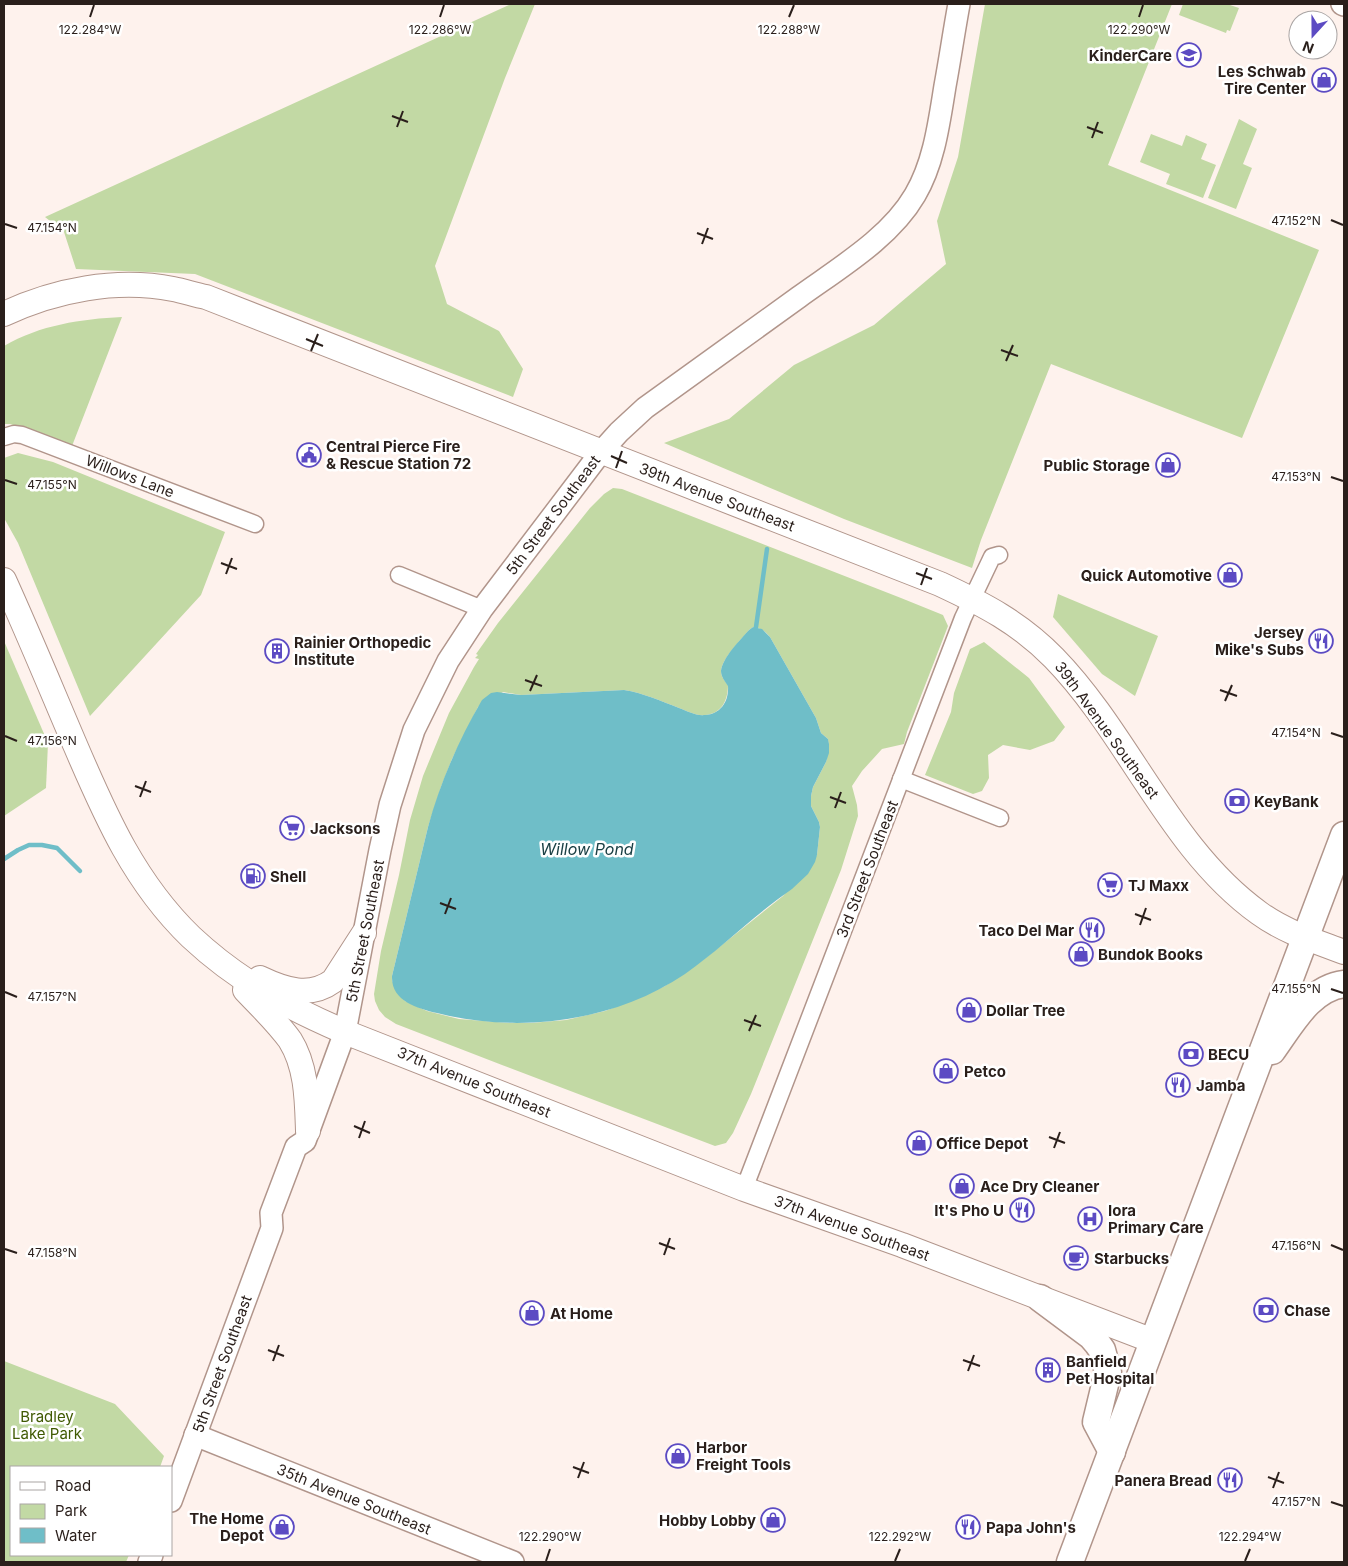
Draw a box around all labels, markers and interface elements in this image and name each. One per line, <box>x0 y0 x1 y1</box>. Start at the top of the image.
north arrow <box>1288 10 1338 60</box>
text: 122.284°W <box>59 22 121 37</box>
text: 122.286°W <box>409 22 471 37</box>
text: 122.288°W <box>758 22 820 37</box>
text: 122.290°W <box>1108 22 1170 37</box>
text: N <box>1300 38 1316 57</box>
school or university icon: KinderCare <box>1176 42 1202 68</box>
place label: KinderCare <box>1089 46 1172 65</box>
place label: Les Schwab Tire Center <box>1218 62 1306 98</box>
shop icon: Les Schwab Tire Center <box>1311 67 1337 93</box>
text: 47.152°N <box>1271 213 1321 228</box>
text: 47.154°N <box>27 220 77 235</box>
place label: Central Pierce Fire & Rescue Station 72 <box>326 437 471 473</box>
public building icon: Central Pierce Fire & Rescue Station 72 <box>296 442 322 468</box>
street label: Willows Lane <box>83 450 177 502</box>
street label: 5th Street Southeast <box>502 451 604 579</box>
shop icon: Public Storage <box>1155 452 1181 478</box>
place label: Public Storage <box>1044 456 1150 475</box>
street label: 39th Avenue Southeast <box>637 459 798 535</box>
text: 47.153°N <box>1271 469 1321 484</box>
text: 47.155°N <box>27 477 77 492</box>
shop icon: Quick Automotive <box>1217 562 1243 588</box>
place label: Quick Automotive <box>1081 566 1212 585</box>
place label: Jersey Mike's Subs <box>1215 623 1304 659</box>
restaurant icon: Jersey Mike's Subs <box>1308 628 1334 654</box>
place label: Rainier Orthopedic Institute <box>294 633 431 669</box>
building icon: Rainier Orthopedic Institute <box>264 638 290 664</box>
street label: 39th Avenue Southeast <box>1051 658 1163 802</box>
text: 47.154°N <box>1271 725 1321 740</box>
text: 47.156°N <box>27 733 77 748</box>
bank icon: KeyBank <box>1224 788 1250 814</box>
place label: KeyBank <box>1254 792 1319 811</box>
street label: 3rd Street Southeast <box>832 797 902 941</box>
supermarket icon: Jacksons <box>279 815 305 841</box>
place label: Jacksons <box>310 819 380 838</box>
water label: Willow Pond <box>540 839 634 859</box>
street label: 5th Street Southeast <box>342 858 388 1004</box>
fuel station icon: Shell <box>240 863 266 889</box>
place label: Shell <box>270 867 306 886</box>
supermarket icon: TJ Maxx <box>1097 872 1123 898</box>
place label: TJ Maxx <box>1128 876 1189 895</box>
restaurant icon: Taco Del Mar <box>1079 917 1105 943</box>
place label: Taco Del Mar <box>979 921 1074 940</box>
shop icon: Bundok Books <box>1068 941 1094 967</box>
place label: Bundok Books <box>1098 945 1203 964</box>
text: 47.155°N <box>1271 981 1321 996</box>
text: 47.157°N <box>28 989 76 1004</box>
shop icon: Dollar Tree <box>956 997 982 1023</box>
place label: Dollar Tree <box>986 1001 1065 1020</box>
bank icon: BECU <box>1178 1041 1204 1067</box>
street label: 37th Avenue Southeast <box>394 1042 554 1122</box>
place label: BECU <box>1208 1045 1249 1064</box>
shop icon: Petco <box>933 1058 959 1084</box>
place label: Petco <box>964 1062 1006 1081</box>
restaurant icon: Jamba <box>1165 1072 1191 1098</box>
place label: Jamba <box>1196 1076 1245 1095</box>
shop icon: Office Depot <box>906 1130 932 1156</box>
place label: Office Depot <box>936 1134 1029 1153</box>
shop icon: Ace Dry Cleaner <box>949 1173 975 1199</box>
place label: Ace Dry Cleaner <box>980 1177 1099 1196</box>
street label: 37th Avenue Southeast <box>772 1191 932 1265</box>
restaurant icon: It's Pho U <box>1009 1197 1035 1223</box>
place label: It's Pho U <box>934 1201 1004 1220</box>
place label: Iora Primary Care <box>1108 1201 1204 1237</box>
hospital icon: Iora Primary Care <box>1077 1206 1103 1232</box>
text: 47.156°N <box>1271 1238 1321 1253</box>
text: 47.158°N <box>27 1245 77 1260</box>
cafe icon: Starbucks <box>1063 1245 1089 1271</box>
place label: Starbucks <box>1094 1249 1169 1268</box>
street label: 5th Street Southeast <box>188 1293 256 1435</box>
bank icon: Chase <box>1253 1297 1279 1323</box>
shop icon: At Home <box>519 1300 545 1326</box>
place label: Chase <box>1284 1301 1331 1320</box>
place label: At Home <box>550 1304 613 1323</box>
place label: Banfield Pet Hospital <box>1066 1352 1154 1388</box>
building icon: Banfield Pet Hospital <box>1035 1357 1061 1383</box>
park label: Bradley Lake Park <box>12 1407 83 1443</box>
place label: Harbor Freight Tools <box>696 1438 791 1474</box>
shop icon: Harbor Freight Tools <box>665 1443 691 1469</box>
street label: 35th Avenue Southeast <box>274 1459 434 1539</box>
legend <box>10 1466 172 1556</box>
restaurant icon: Panera Bread <box>1217 1467 1243 1493</box>
place label: Panera Bread <box>1114 1471 1212 1490</box>
text: Road <box>55 1476 91 1495</box>
text: 47.157°N <box>1272 1494 1320 1509</box>
text: Park <box>55 1501 88 1520</box>
shop icon: Hobby Lobby <box>760 1507 786 1533</box>
place label: The Home Depot <box>189 1509 265 1545</box>
place label: Hobby Lobby <box>659 1511 756 1530</box>
shop icon: The Home Depot <box>269 1514 295 1540</box>
restaurant icon: Papa John's <box>955 1514 981 1540</box>
place label: Papa John's <box>986 1518 1076 1537</box>
text: Water <box>55 1526 97 1545</box>
text: 122.290°W <box>519 1529 581 1544</box>
text: 122.292°W <box>869 1529 931 1544</box>
text: 122.294°W <box>1219 1529 1281 1544</box>

